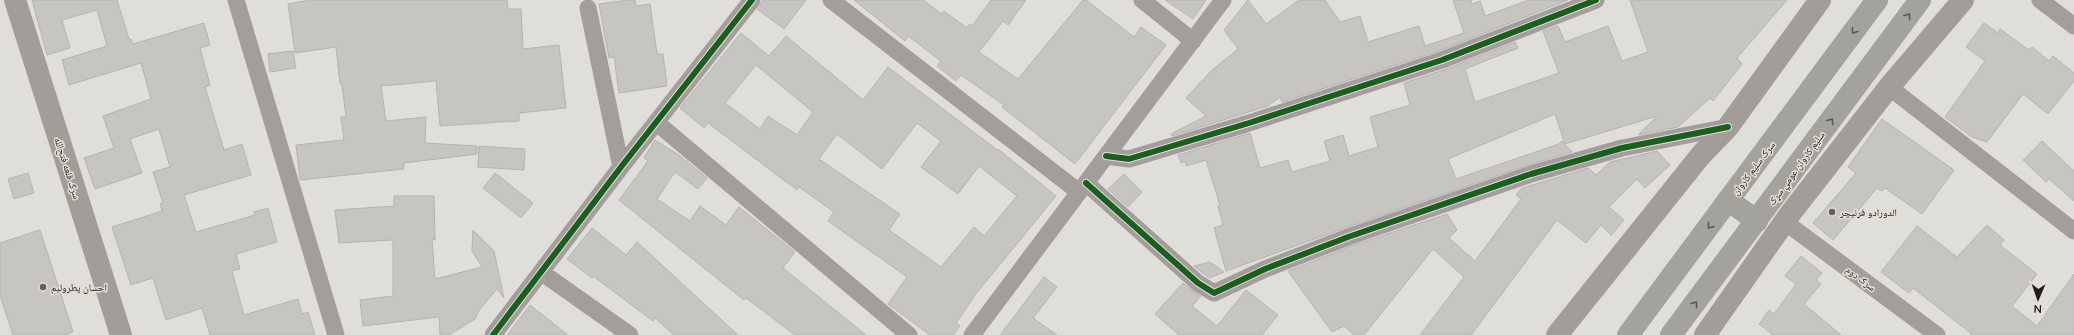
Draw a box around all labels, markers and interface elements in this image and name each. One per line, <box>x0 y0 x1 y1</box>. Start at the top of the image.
one-way arrow <box>1903 14 1910 21</box>
one-way arrow <box>1851 27 1858 34</box>
one-way arrow <box>1826 118 1834 125</box>
street label: سلیم کاروان عومي سړک <box>1765 129 1829 209</box>
street label: سرک قلعه فتح‌الله <box>50 136 84 201</box>
street label: سرک سلیم کاروان <box>1729 138 1779 199</box>
place label: الدورادو فرنیچر <box>1839 206 1897 220</box>
marker: الدورادو فرنیچر <box>1827 207 1837 217</box>
one-way arrow <box>1707 221 1714 228</box>
street label: سرک دوم <box>1843 263 1879 295</box>
north arrow <box>2018 279 2058 319</box>
place label: احسان پطرولیم <box>51 281 107 295</box>
marker: احسان پطرولیم <box>38 282 48 292</box>
one-way arrow <box>1690 301 1697 308</box>
text: N <box>2033 301 2042 316</box>

